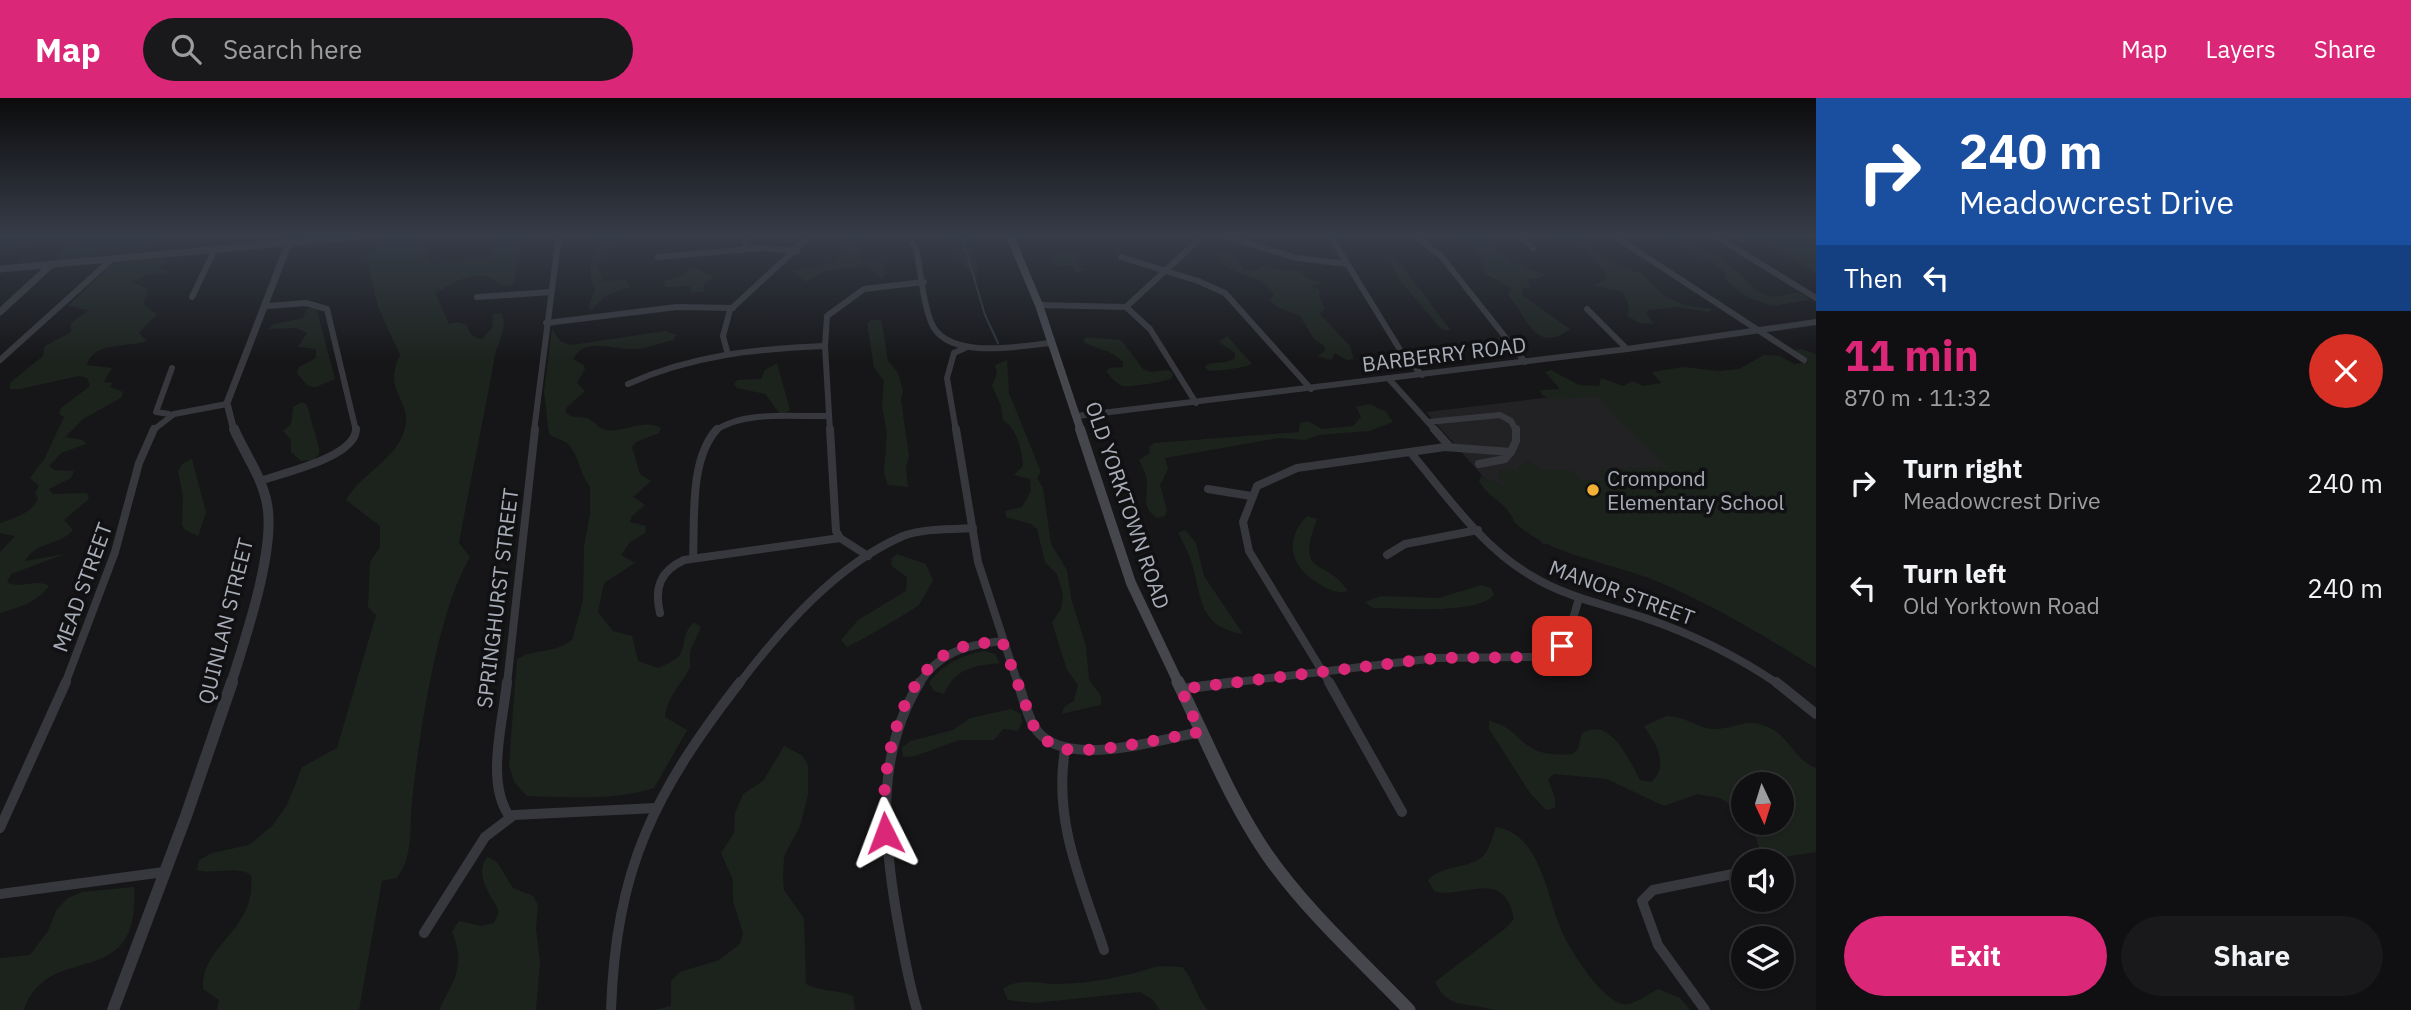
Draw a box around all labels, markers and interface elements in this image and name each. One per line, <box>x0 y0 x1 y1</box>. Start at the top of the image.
search box <box>143 18 633 81</box>
text: Map <box>35 28 101 71</box>
icon: search <box>167 30 205 68</box>
text: Search here <box>223 32 362 66</box>
text: Map <box>2121 33 2168 65</box>
text: Layers <box>2206 33 2276 65</box>
text: Share <box>2314 33 2376 65</box>
text: 240 m <box>1959 119 2103 182</box>
icon: right <box>1844 126 1935 217</box>
text: Meadowcrest Drive <box>1959 181 2234 223</box>
icon: left <box>1917 259 1955 297</box>
text: Then <box>1844 261 1903 295</box>
text: 11 min <box>1844 328 1979 383</box>
street label: BARBERRY ROAD <box>1360 330 1528 378</box>
button: close <box>2309 334 2383 408</box>
text: 870 m · 11:32 <box>1844 382 1991 412</box>
street label: OLD YORKTOWN ROAD <box>1079 397 1177 613</box>
text: Turn right <box>1903 451 2022 485</box>
place label: Crompond Elementary School <box>1607 464 1784 516</box>
icon: right <box>1844 464 1882 502</box>
text: 240 m <box>2307 466 2383 500</box>
marker: Crompond Elementary School <box>1585 482 1601 498</box>
text: Meadowcrest Drive <box>1903 485 2101 515</box>
street label: SPRINGHURST STREET <box>470 486 524 710</box>
street label: MEAD STREET <box>46 518 118 656</box>
street label: QUINLAN STREET <box>191 535 259 707</box>
street label: MANOR STREET <box>1546 553 1698 631</box>
text: Turn left <box>1903 556 2006 590</box>
icon: left <box>1844 569 1882 607</box>
text: 240 m <box>2307 571 2383 605</box>
text: Old Yorktown Road <box>1903 590 2100 620</box>
pin <box>1532 616 1592 676</box>
icon: arrive <box>1543 627 1581 665</box>
north arrow <box>1731 772 1794 835</box>
map controls <box>1731 772 1794 989</box>
position arrow <box>848 796 922 870</box>
button: sound <box>1731 849 1794 912</box>
button: Exit <box>1844 916 2107 996</box>
button: Share <box>2121 916 2383 996</box>
button: layers <box>1731 926 1794 989</box>

